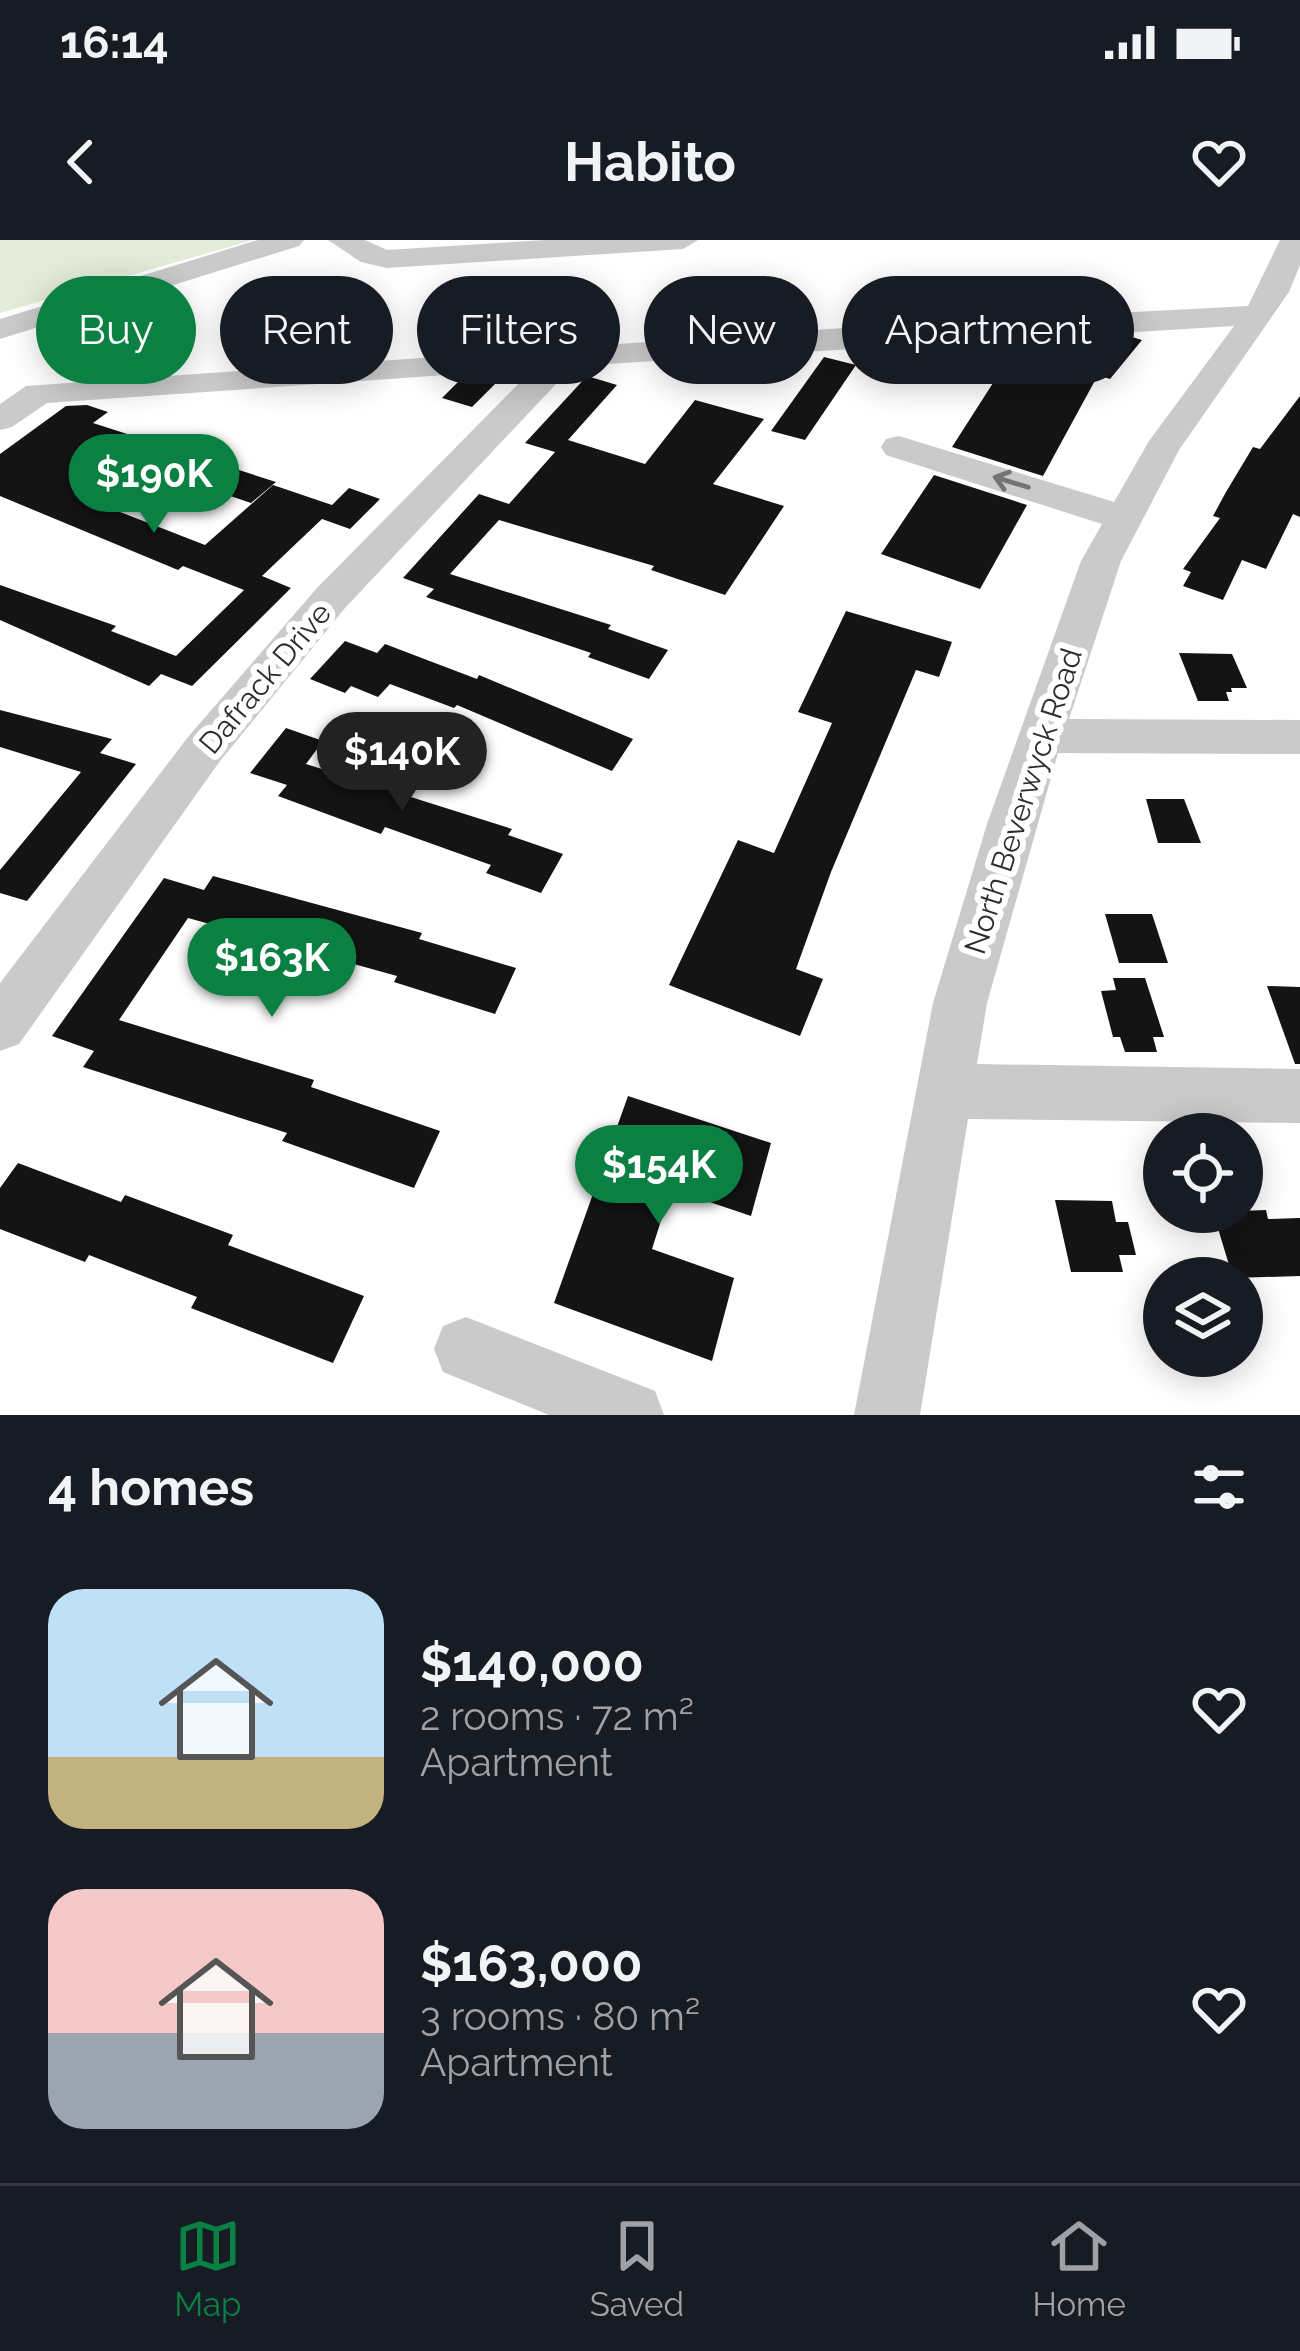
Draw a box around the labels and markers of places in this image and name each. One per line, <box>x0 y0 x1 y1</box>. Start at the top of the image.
pin: $190K <box>70 434 238 536</box>
pin: $140K <box>318 712 486 814</box>
pin: $163K <box>188 918 356 1020</box>
pin: $154K <box>575 1125 743 1227</box>

